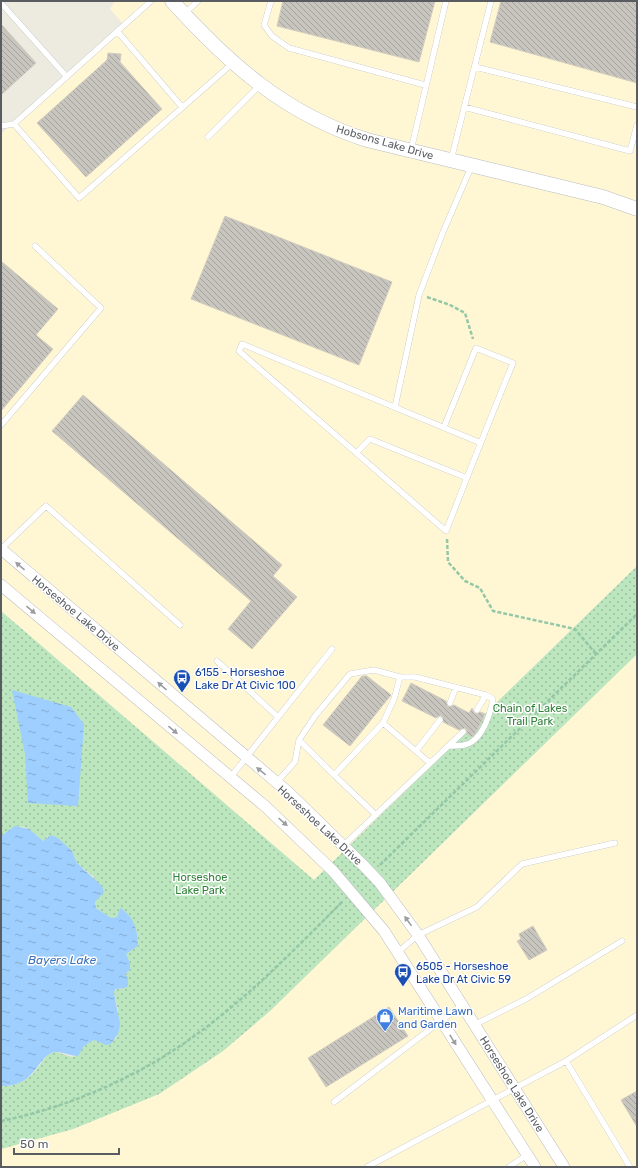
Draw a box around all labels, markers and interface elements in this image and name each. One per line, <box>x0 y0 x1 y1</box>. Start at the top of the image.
street label: Hobsons Lake Drive <box>335 122 435 163</box>
one-way arrow <box>15 561 26 570</box>
street label: Horseshoe Lake Drive <box>29 573 122 654</box>
one-way arrow <box>25 605 36 614</box>
place label: 6155 - Horseshoe Lake Dr At Civic 100 <box>195 666 296 692</box>
bus stop icon: 6155 - Horseshoe Lake Dr At Civic 100 <box>172 668 192 693</box>
one-way arrow <box>157 682 167 691</box>
park label: Chain of Lakes Trail Park <box>493 702 568 728</box>
one-way arrow <box>167 725 178 734</box>
one-way arrow <box>255 766 266 775</box>
street label: Horseshoe Lake Drive <box>275 783 365 868</box>
one-way arrow <box>278 818 288 827</box>
park label: Horseshoe Lake Park <box>173 871 227 897</box>
one-way arrow <box>404 916 412 927</box>
water label: Bayers Lake <box>28 953 96 967</box>
place label: 6505 - Horseshoe Lake Dr At Civic 59 <box>416 960 511 986</box>
bus stop icon: 6505 - Horseshoe Lake Dr At Civic 59 <box>393 962 413 987</box>
place label: Maritime Lawn and Garden <box>398 1005 473 1031</box>
shop icon: Maritime Lawn and Garden <box>375 1007 395 1032</box>
one-way arrow <box>450 1034 457 1046</box>
street label: Horseshoe Lake Drive <box>477 1034 546 1135</box>
scale bar <box>14 1130 119 1156</box>
text: 50 m <box>20 1137 48 1151</box>

